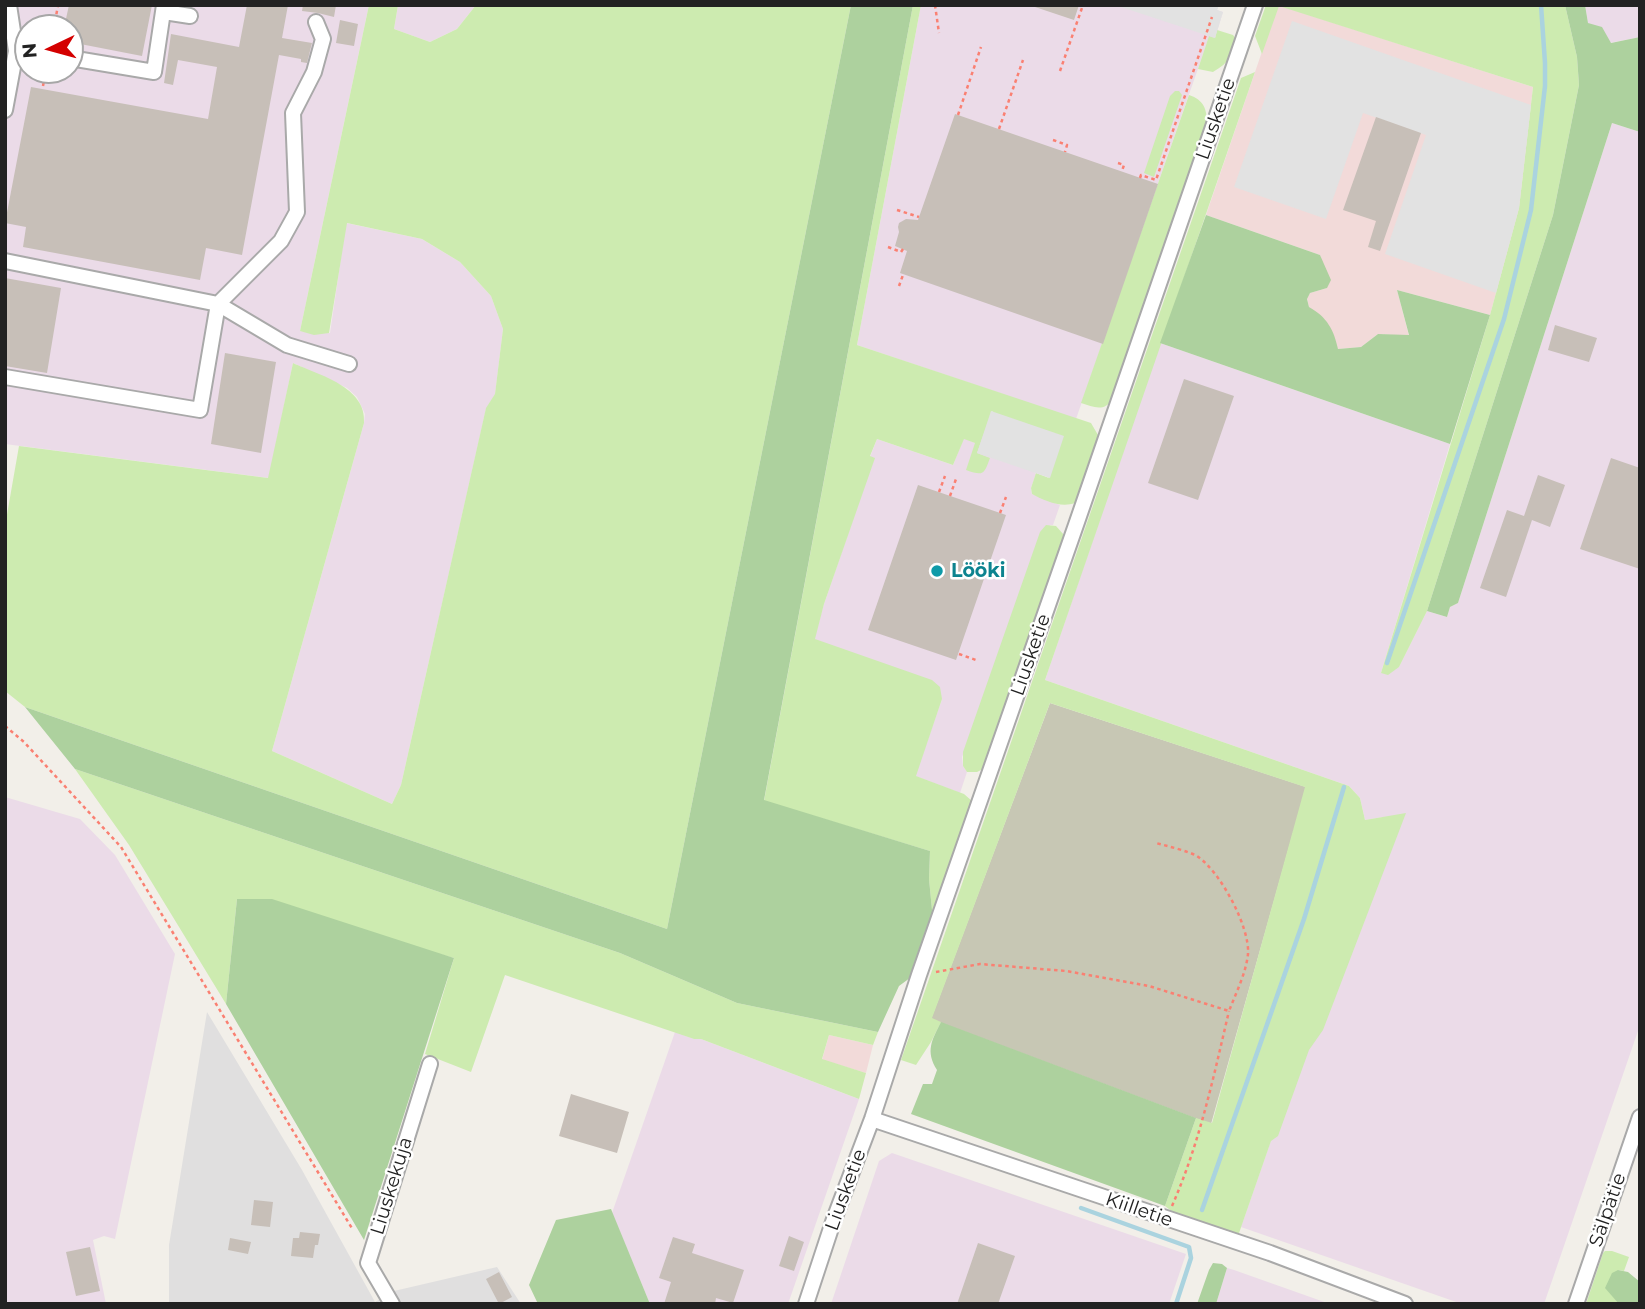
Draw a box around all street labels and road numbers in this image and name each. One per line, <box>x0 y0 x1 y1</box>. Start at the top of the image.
street label: Liusketie <box>1191 75 1241 163</box>
street label: Liusketie <box>1006 611 1056 699</box>
street label: Liuskekuja <box>366 1134 418 1238</box>
street label: Liusketie <box>821 1146 871 1234</box>
street label: Sälpätie <box>1585 1170 1631 1250</box>
street label: Kiilletie <box>1102 1188 1176 1232</box>

